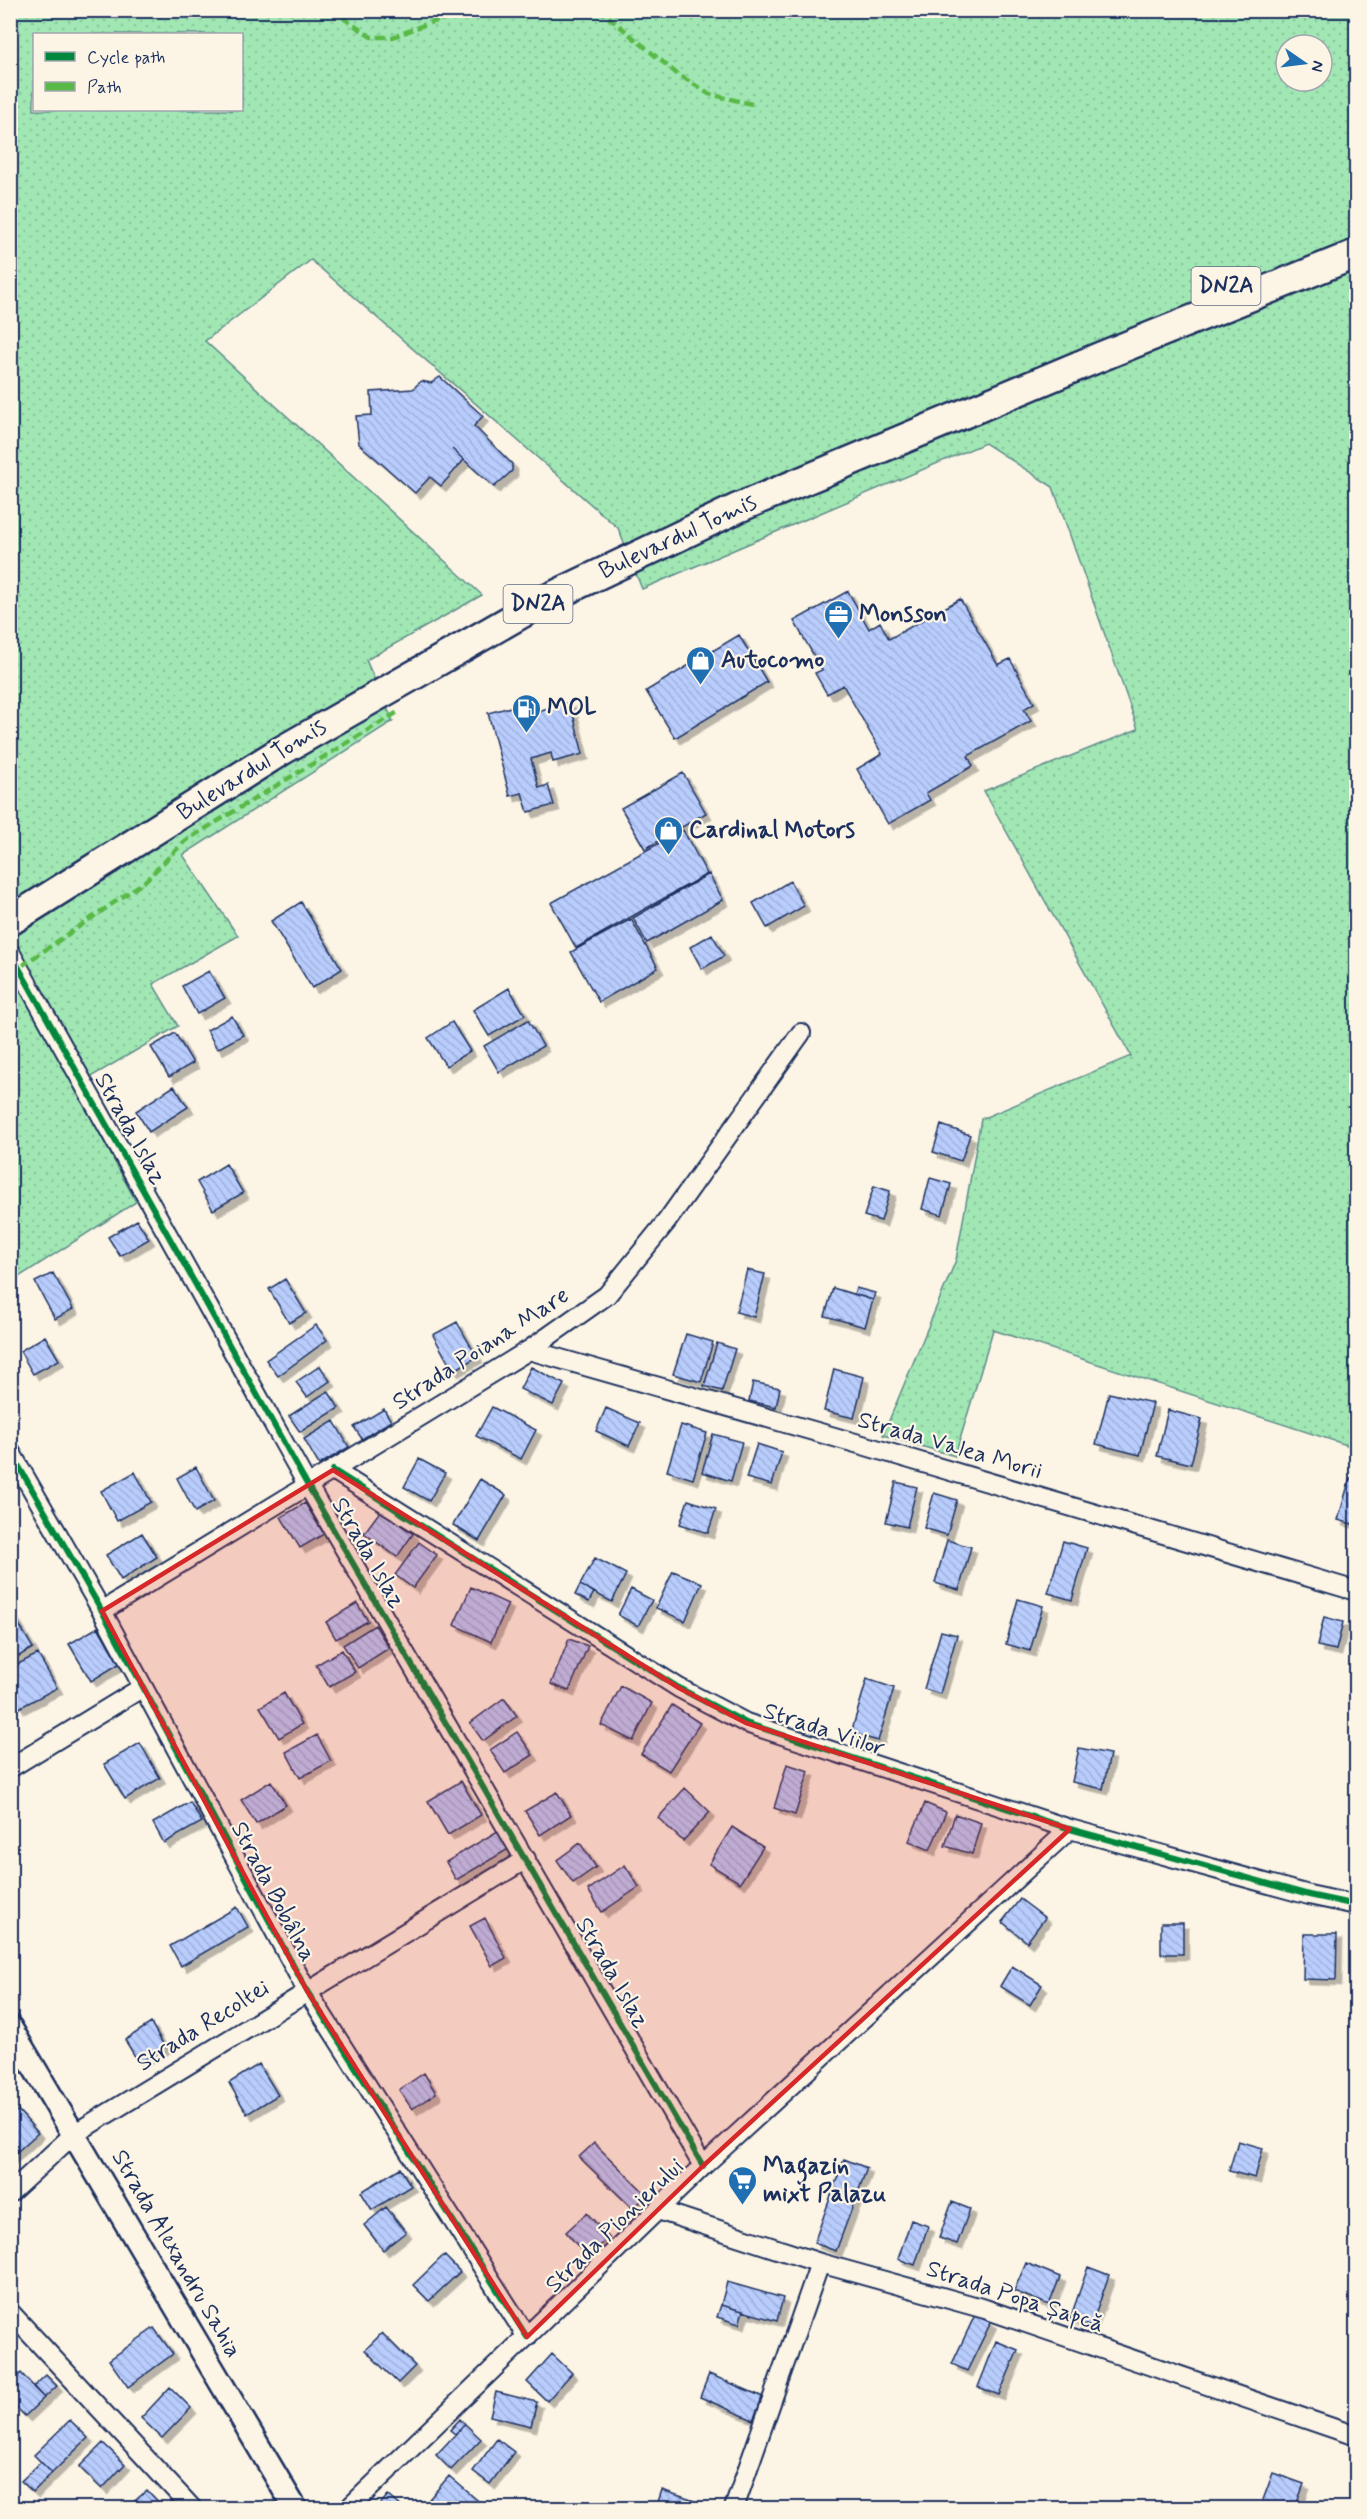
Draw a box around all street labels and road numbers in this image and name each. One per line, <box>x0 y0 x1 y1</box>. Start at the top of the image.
road number: DN2A <box>1192 267 1260 305</box>
street label: Bulevardul Tomis <box>594 487 762 587</box>
road number: DN2A <box>504 585 572 623</box>
street label: Bulevardul Tomis <box>171 712 333 828</box>
street label: Strada Islaz <box>87 1068 173 1190</box>
street label: Strada Poiana Mare <box>387 1280 575 1418</box>
street label: Strada Valea Morii <box>854 1405 1046 1487</box>
street label: Strada Islaz <box>324 1492 412 1614</box>
street label: Strada Viilor <box>759 1696 889 1764</box>
street label: Strada Bobâlna <box>223 1817 323 1967</box>
street label: Strada Islaz <box>568 1912 656 2034</box>
street label: Strada Recoltei <box>131 1973 275 2079</box>
street label: Strada Alexandru Sahia <box>104 2144 248 2364</box>
street label: Strada Pionierului <box>539 2152 691 2300</box>
street label: Strada Popa Șapcă <box>922 2254 1108 2340</box>

